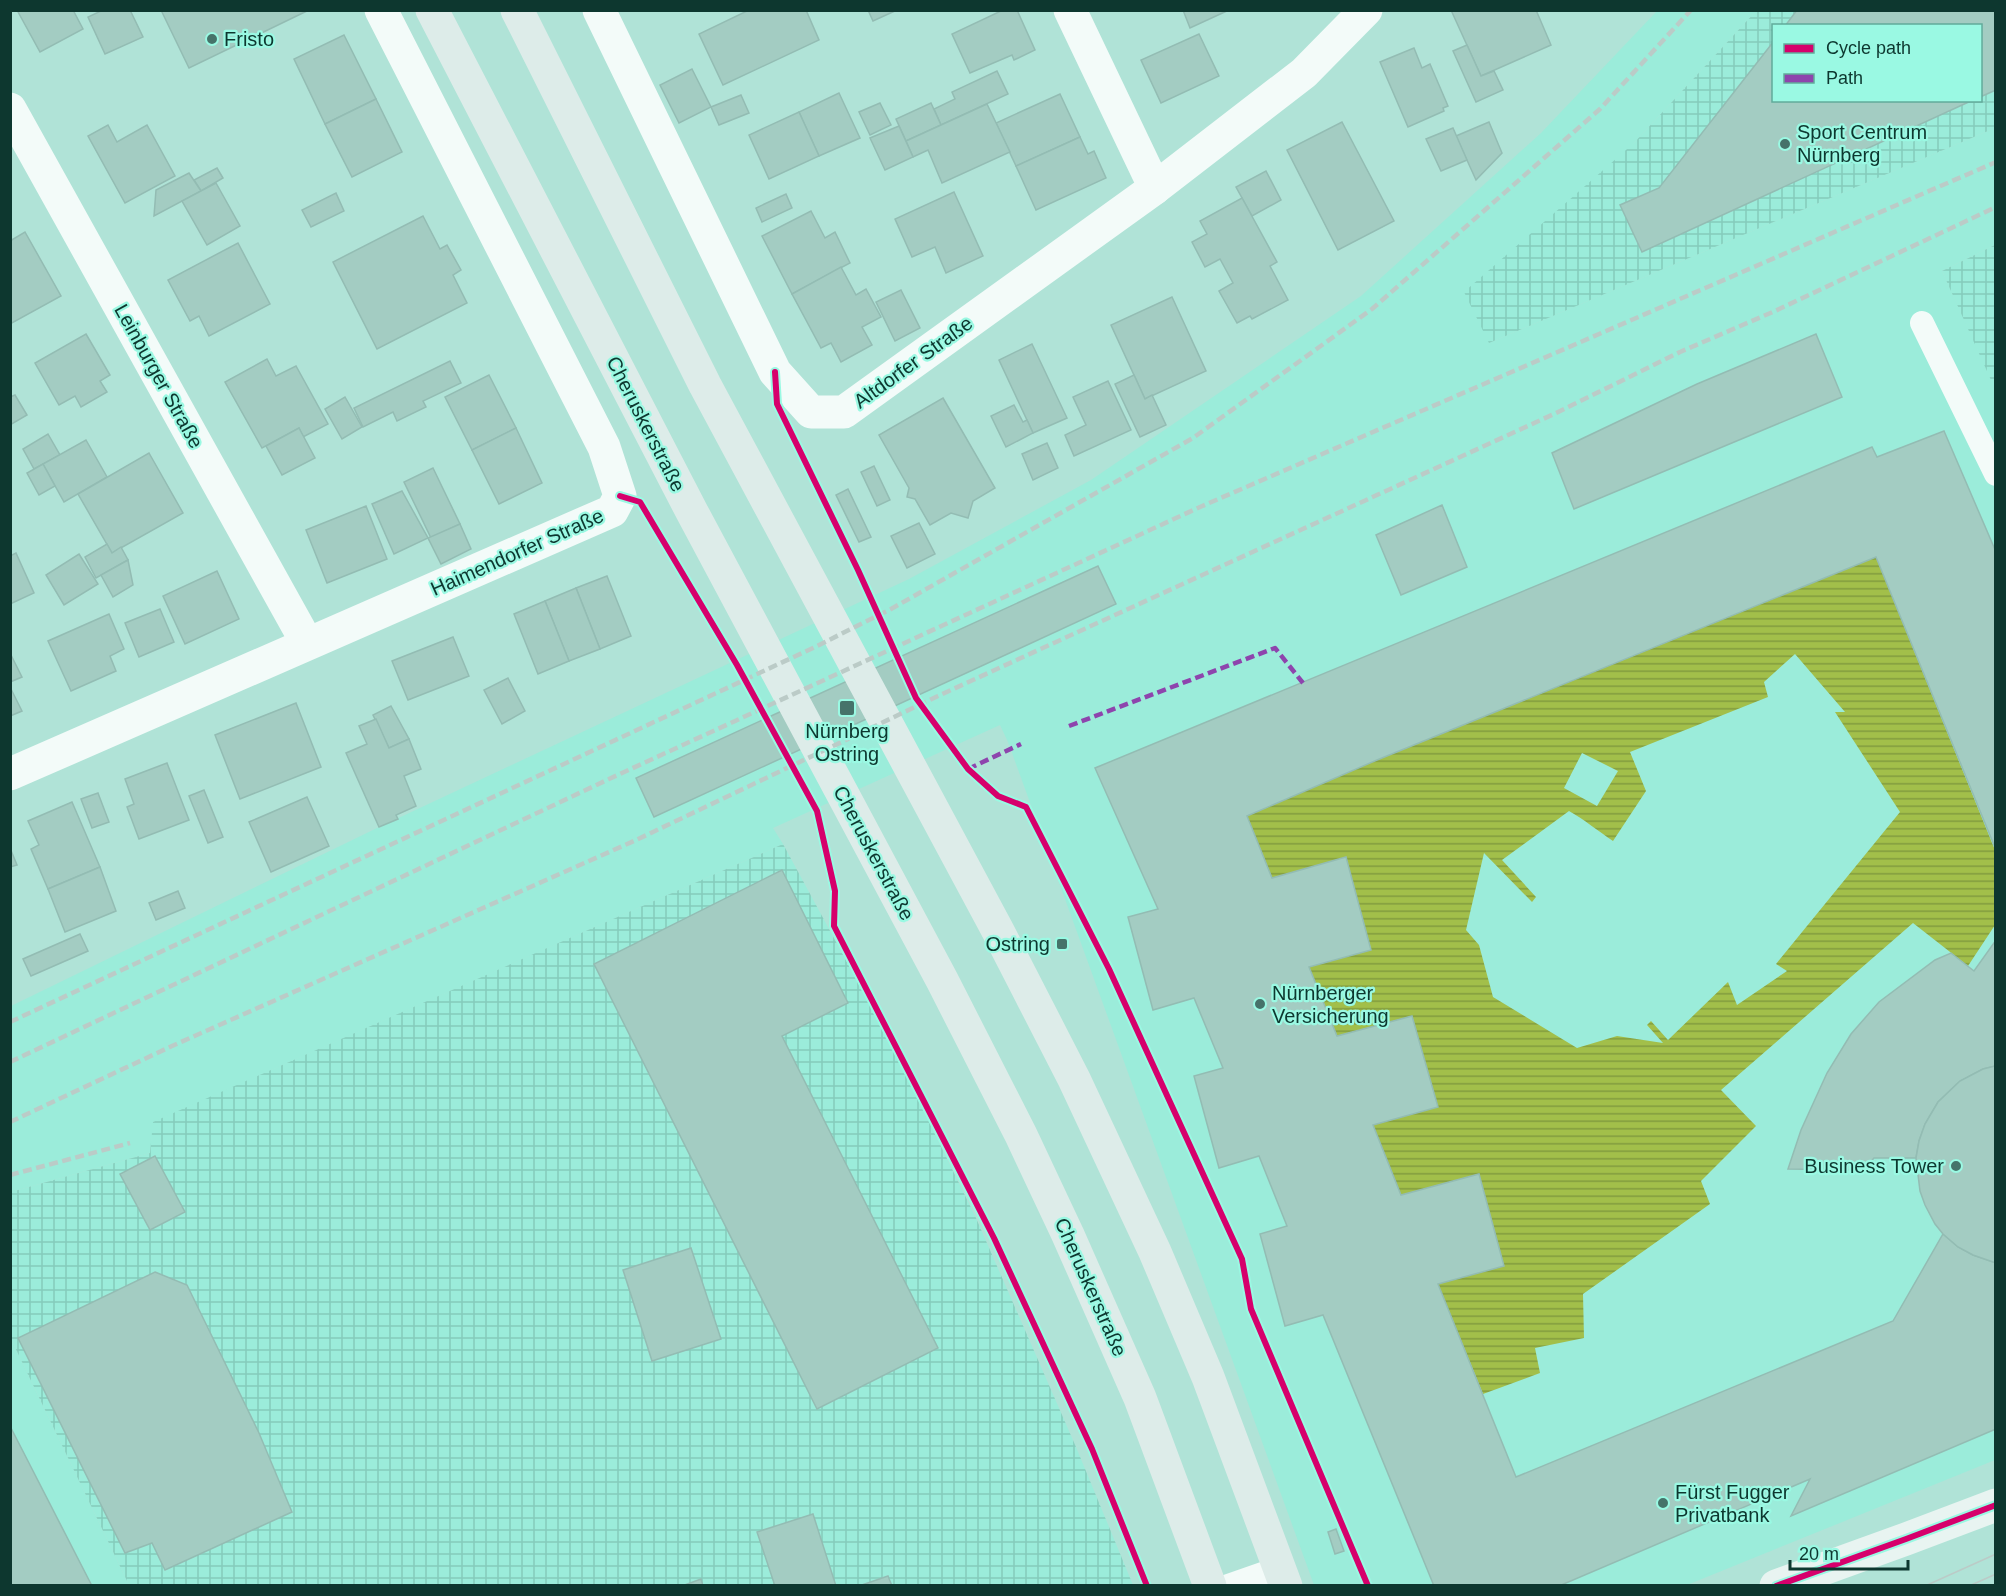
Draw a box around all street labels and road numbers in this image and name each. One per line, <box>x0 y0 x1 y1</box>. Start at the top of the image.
street label: Leinburger Straße <box>110 300 208 452</box>
street label: Altdorfer Straße <box>849 312 977 412</box>
street label: Cheruskerstraße <box>602 353 690 495</box>
street label: Haimendorfer Straße <box>427 504 607 600</box>
street label: Cheruskerstraße <box>829 782 919 924</box>
street label: Cheruskerstraße <box>1051 1214 1131 1360</box>

